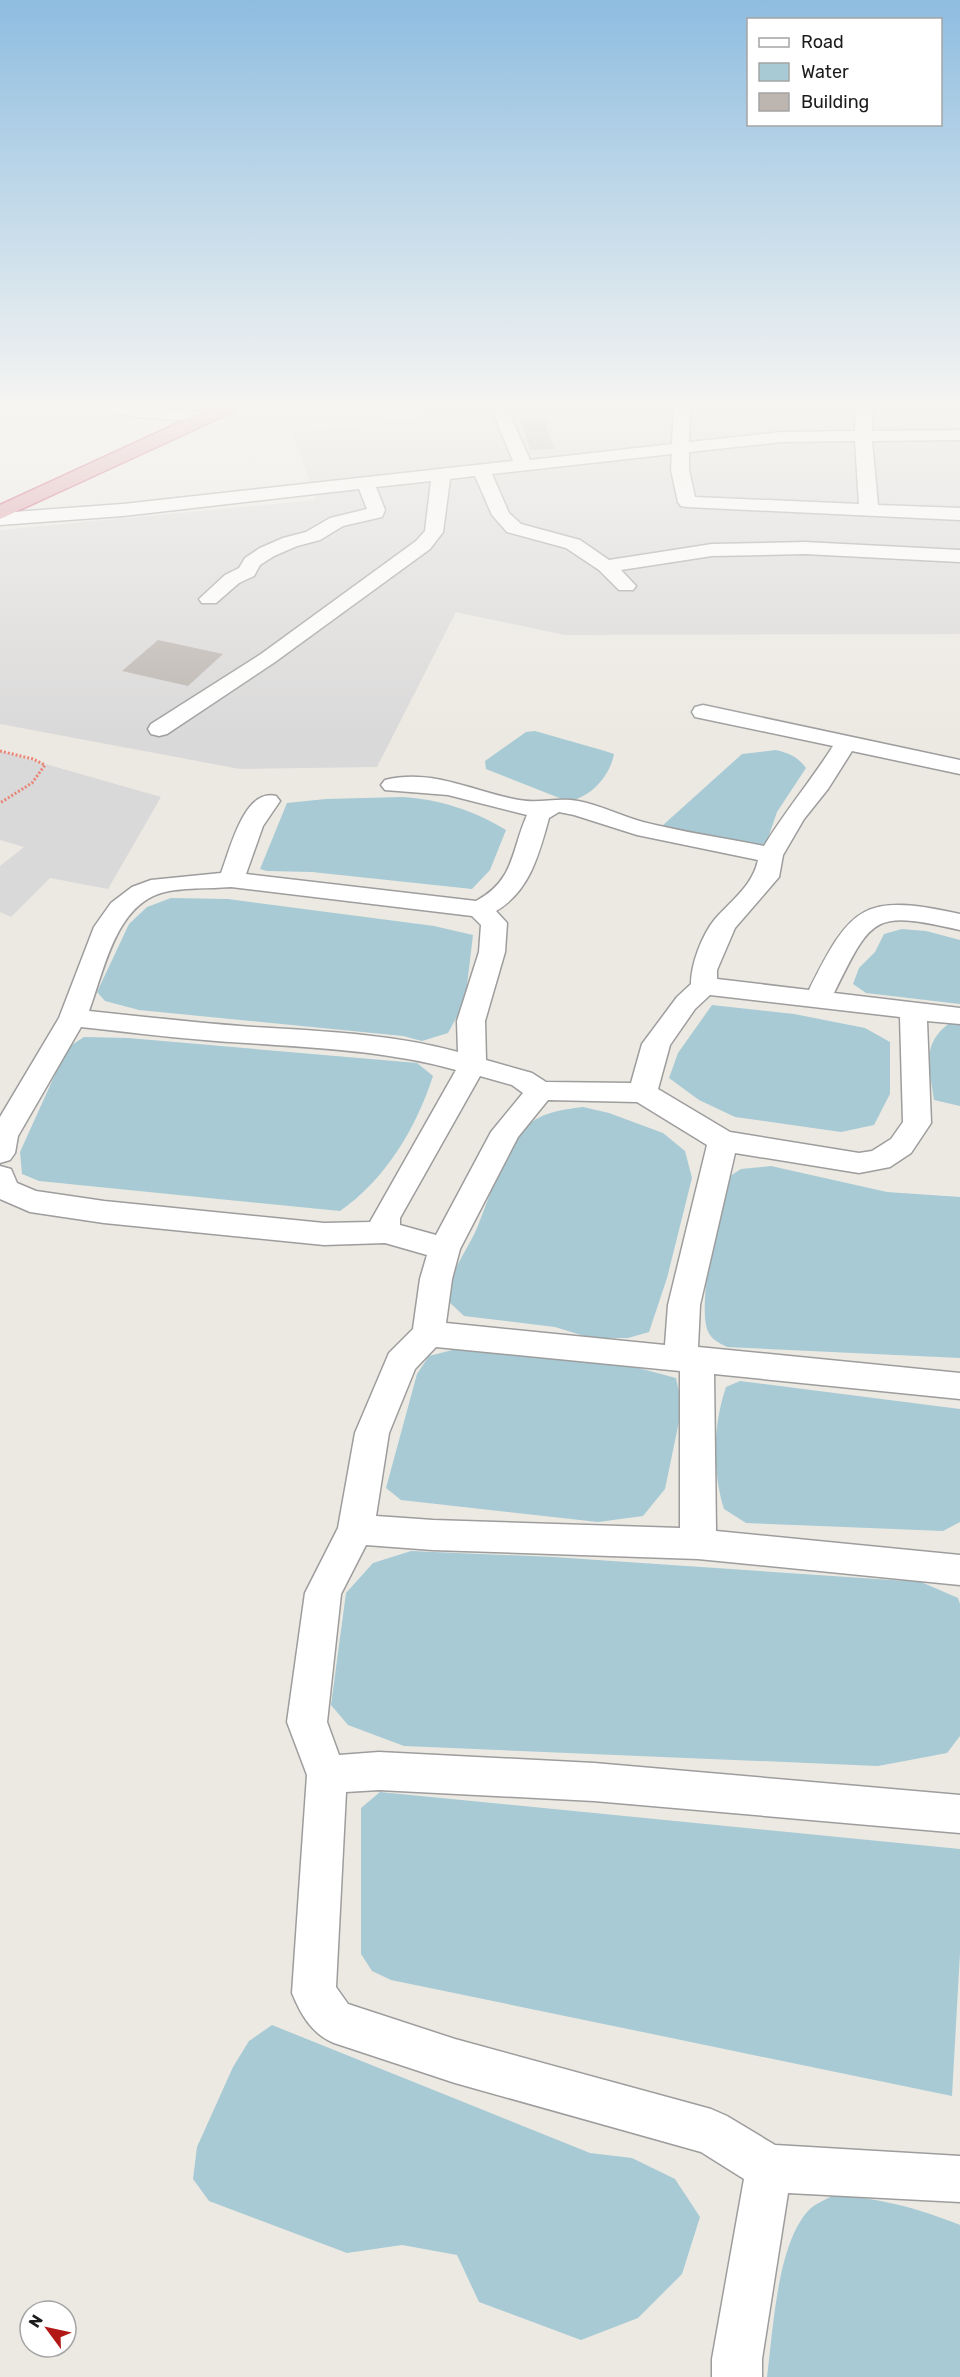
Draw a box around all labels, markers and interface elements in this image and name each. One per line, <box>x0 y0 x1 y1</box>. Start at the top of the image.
legend <box>747 18 942 126</box>
text: Road <box>801 31 844 53</box>
text: Water <box>801 61 849 83</box>
text: Building <box>801 91 869 113</box>
north arrow <box>18 2299 78 2359</box>
text: N <box>25 2311 47 2331</box>

